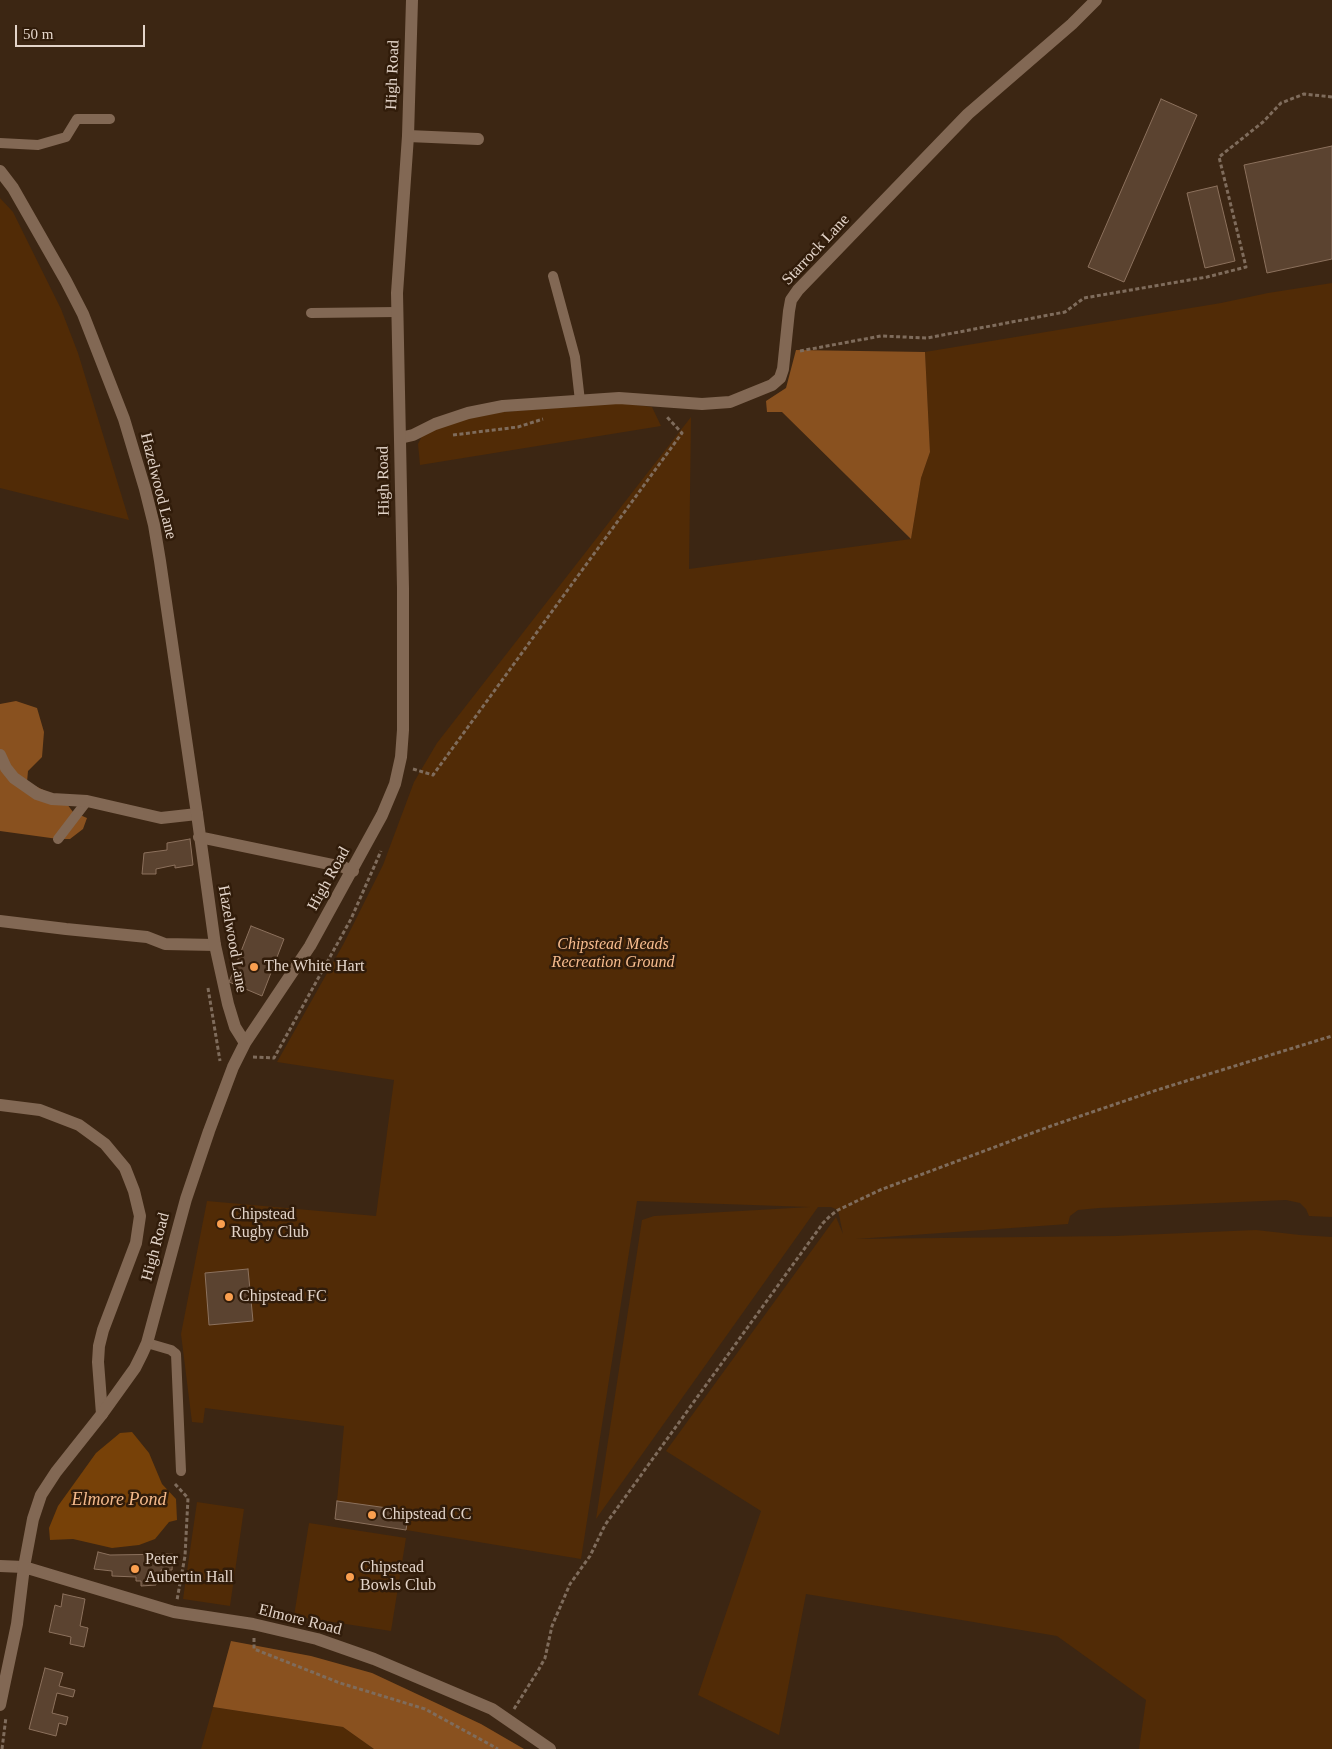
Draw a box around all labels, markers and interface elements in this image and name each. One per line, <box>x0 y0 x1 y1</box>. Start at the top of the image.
scale bar <box>18 15 148 47</box>
text: 50 m <box>23 26 53 42</box>
street label: High Road <box>382 40 404 110</box>
street label: Starrock Lane <box>778 210 854 290</box>
street label: Hazelwood Lane <box>136 431 180 541</box>
street label: High Road <box>374 446 394 516</box>
street label: High Road <box>304 844 354 914</box>
street label: Hazelwood Lane <box>213 884 251 994</box>
park label: Chipstead Meads Recreation Ground <box>552 935 674 973</box>
place label: The White Hart <box>264 957 364 977</box>
marker: The White Hart <box>248 961 260 973</box>
place label: Chipstead Rugby Club <box>231 1205 309 1243</box>
street label: High Road <box>138 1211 174 1283</box>
marker: Chipstead Rugby Club <box>215 1218 227 1230</box>
place label: Chipstead FC <box>239 1287 327 1307</box>
marker: Chipstead FC <box>223 1291 235 1303</box>
water label: Elmore Pond <box>72 1489 166 1511</box>
place label: Chipstead CC <box>382 1505 471 1525</box>
marker: Chipstead CC <box>366 1509 378 1521</box>
place label: Peter Aubertin Hall <box>145 1550 233 1588</box>
place label: Chipstead Bowls Club <box>360 1558 436 1596</box>
marker: Peter Aubertin Hall <box>129 1563 141 1575</box>
marker: Chipstead Bowls Club <box>344 1571 356 1583</box>
street label: Elmore Road <box>257 1600 343 1640</box>

